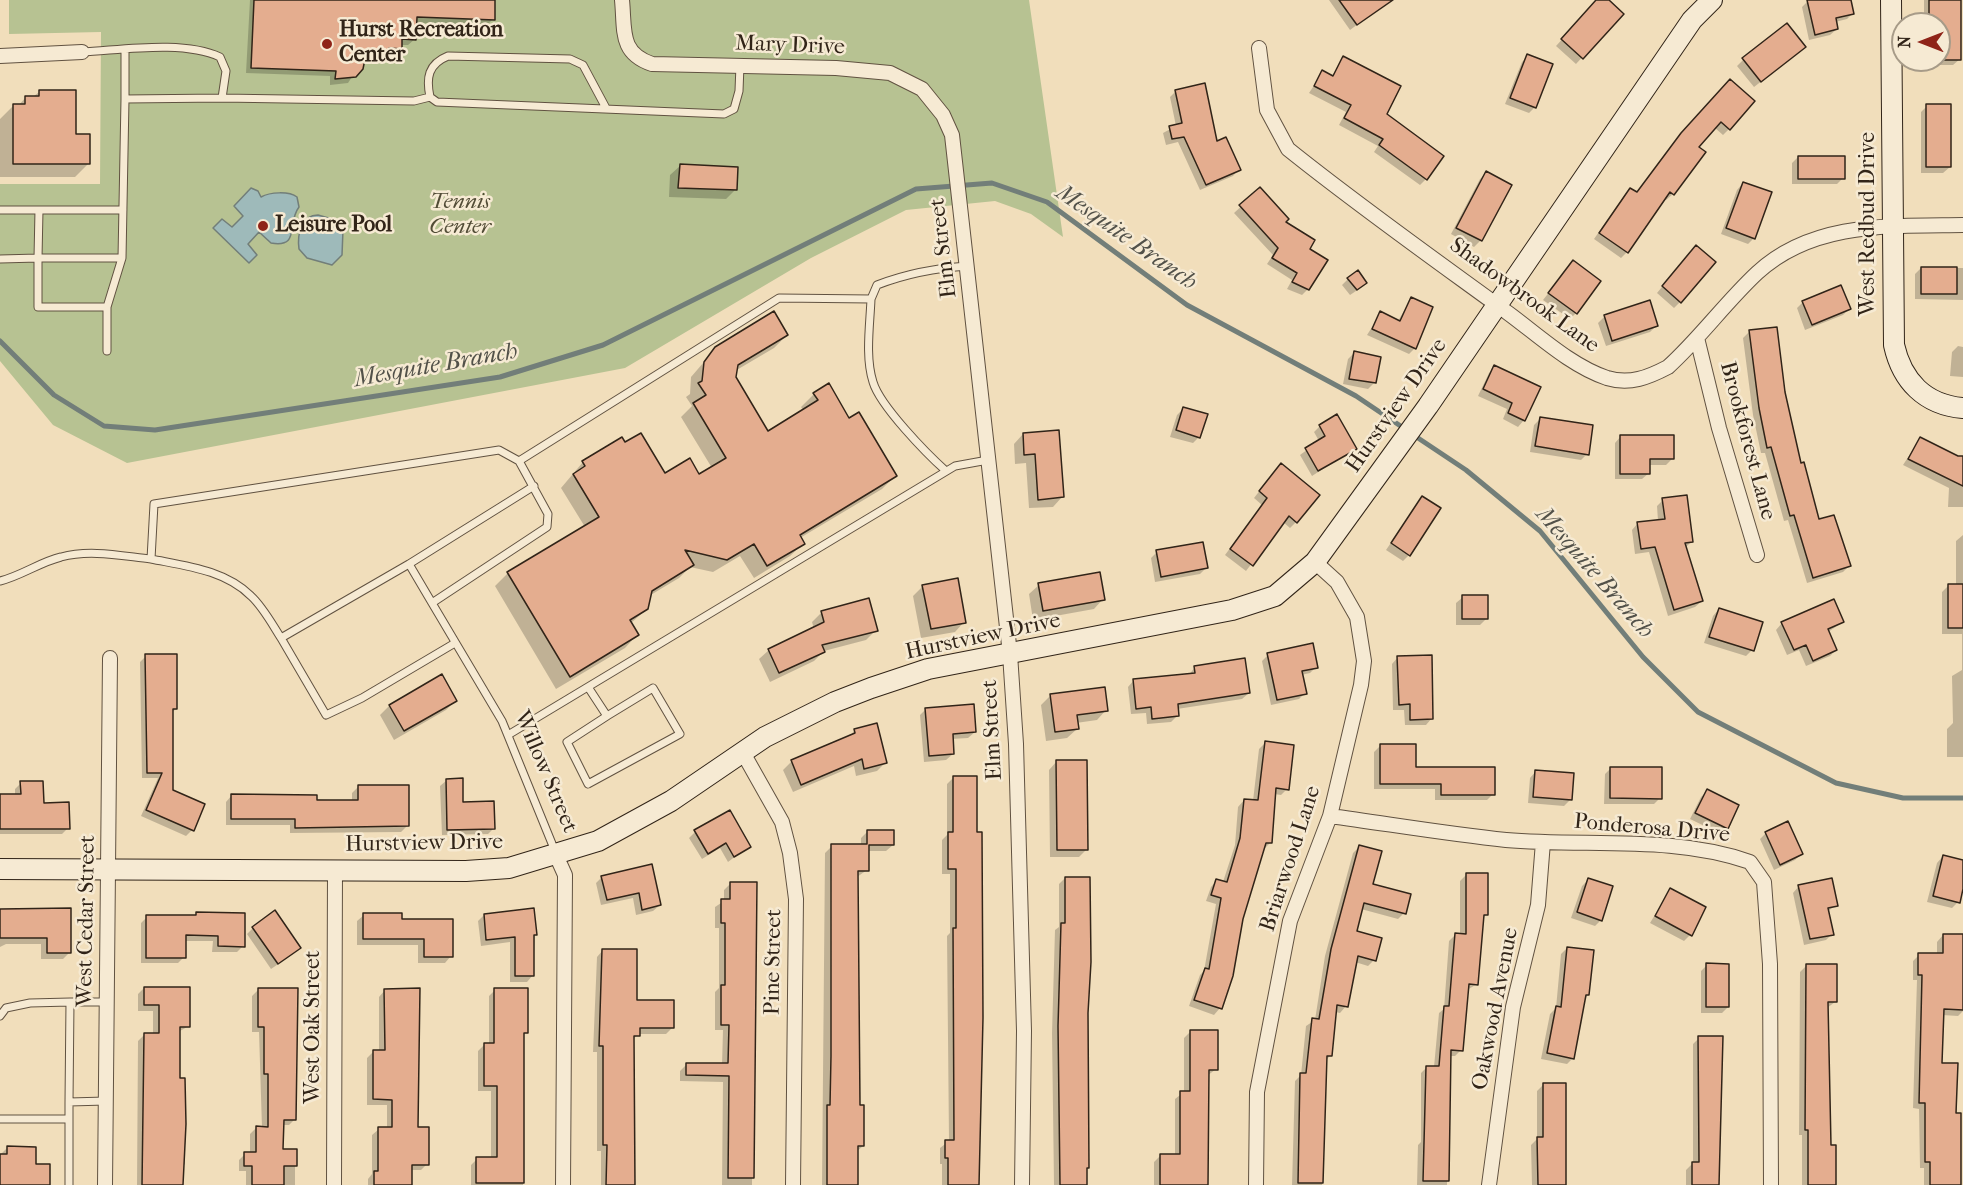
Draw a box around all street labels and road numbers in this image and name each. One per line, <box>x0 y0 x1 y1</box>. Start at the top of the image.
street label: Mary Drive <box>735 31 845 61</box>
street label: West Redbud Drive <box>1856 132 1882 316</box>
street label: Elm Street <box>925 196 963 300</box>
street label: Shadowbrook Lane <box>1444 233 1604 359</box>
street label: Hurstview Drive <box>1341 334 1453 478</box>
street label: Brookforest Lane <box>1713 359 1781 523</box>
street label: Hurstview Drive <box>903 608 1063 666</box>
street label: Elm Street <box>977 679 1009 781</box>
street label: Willow Street <box>507 707 583 837</box>
street label: Briarwood Lane <box>1255 783 1327 935</box>
street label: Ponderosa Drive <box>1573 809 1731 849</box>
street label: Hurstview Drive <box>345 829 503 859</box>
street label: West Cedar Street <box>72 835 102 1007</box>
street label: Pine Street <box>760 909 788 1015</box>
street label: Oakwood Avenue <box>1467 926 1525 1092</box>
street label: West Oak Street <box>301 950 327 1104</box>

